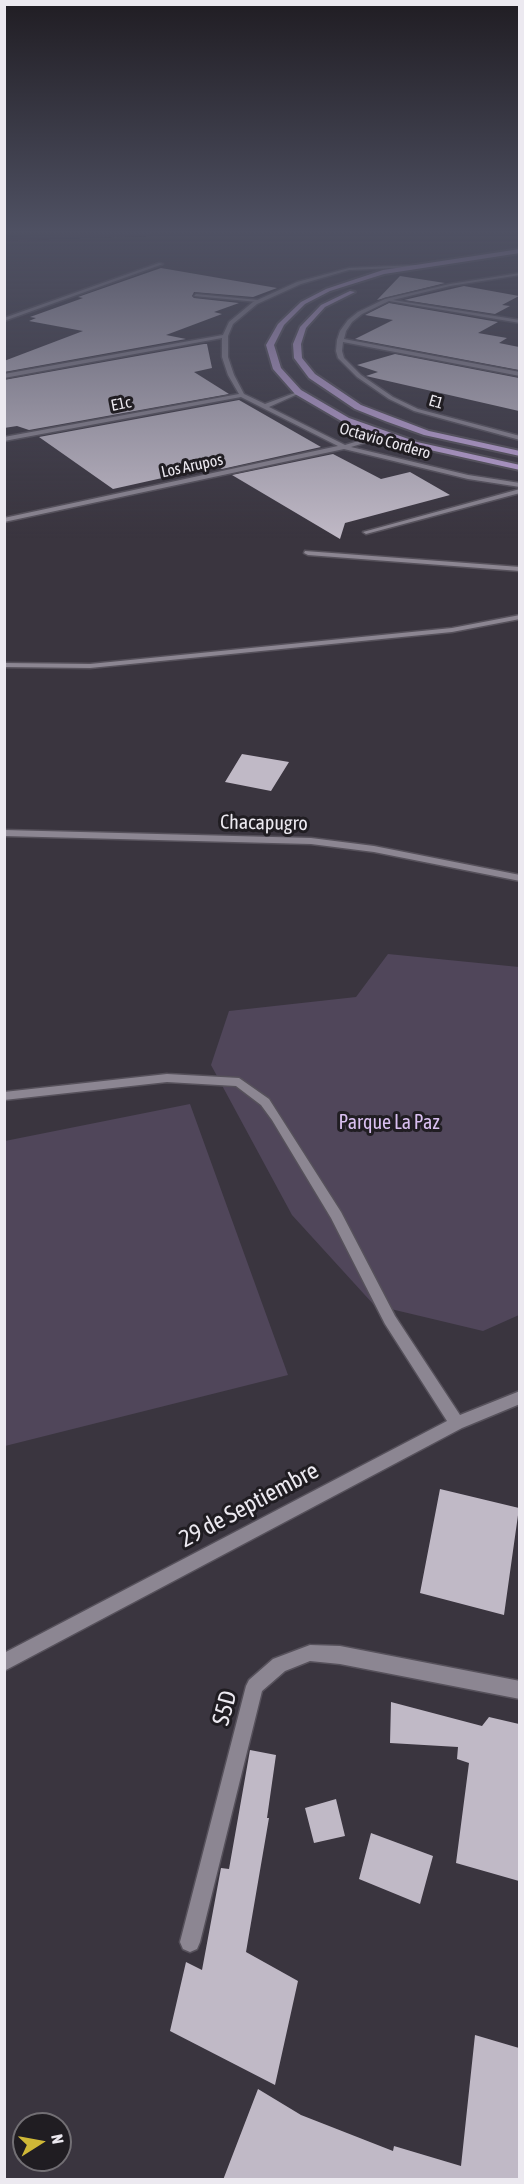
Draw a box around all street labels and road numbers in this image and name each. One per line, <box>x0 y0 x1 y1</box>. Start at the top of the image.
street label: E1 <box>426 391 446 413</box>
street label: E1c <box>109 393 133 415</box>
street label: Octavio Cordero <box>337 419 433 463</box>
street label: Los Arupos <box>159 450 225 482</box>
street label: Chacapugro <box>220 810 308 836</box>
street label: 29 de Septiembre <box>174 1456 324 1554</box>
street label: S5D <box>207 1687 243 1729</box>

